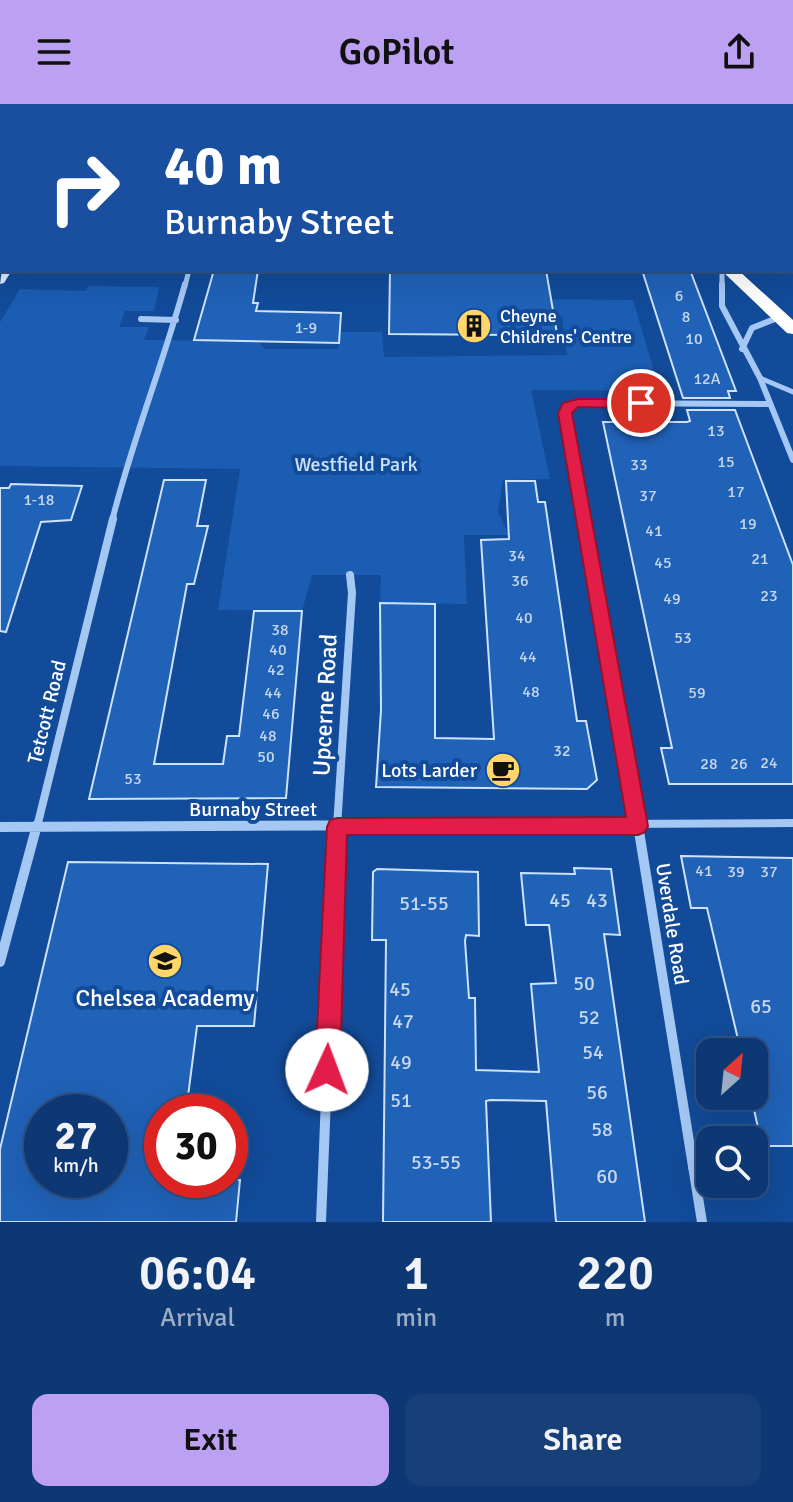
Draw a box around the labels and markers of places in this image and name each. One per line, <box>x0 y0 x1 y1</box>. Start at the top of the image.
place label: Cheyne Childrens' Centre <box>500 305 632 348</box>
building icon: Cheyne Childrens' Centre <box>455 307 493 345</box>
pin <box>607 369 675 437</box>
cafe icon: Lots Larder <box>484 751 522 789</box>
place label: Lots Larder <box>381 758 478 783</box>
school or university icon: Chelsea Academy <box>146 942 184 980</box>
place label: Chelsea Academy <box>75 983 255 1013</box>

